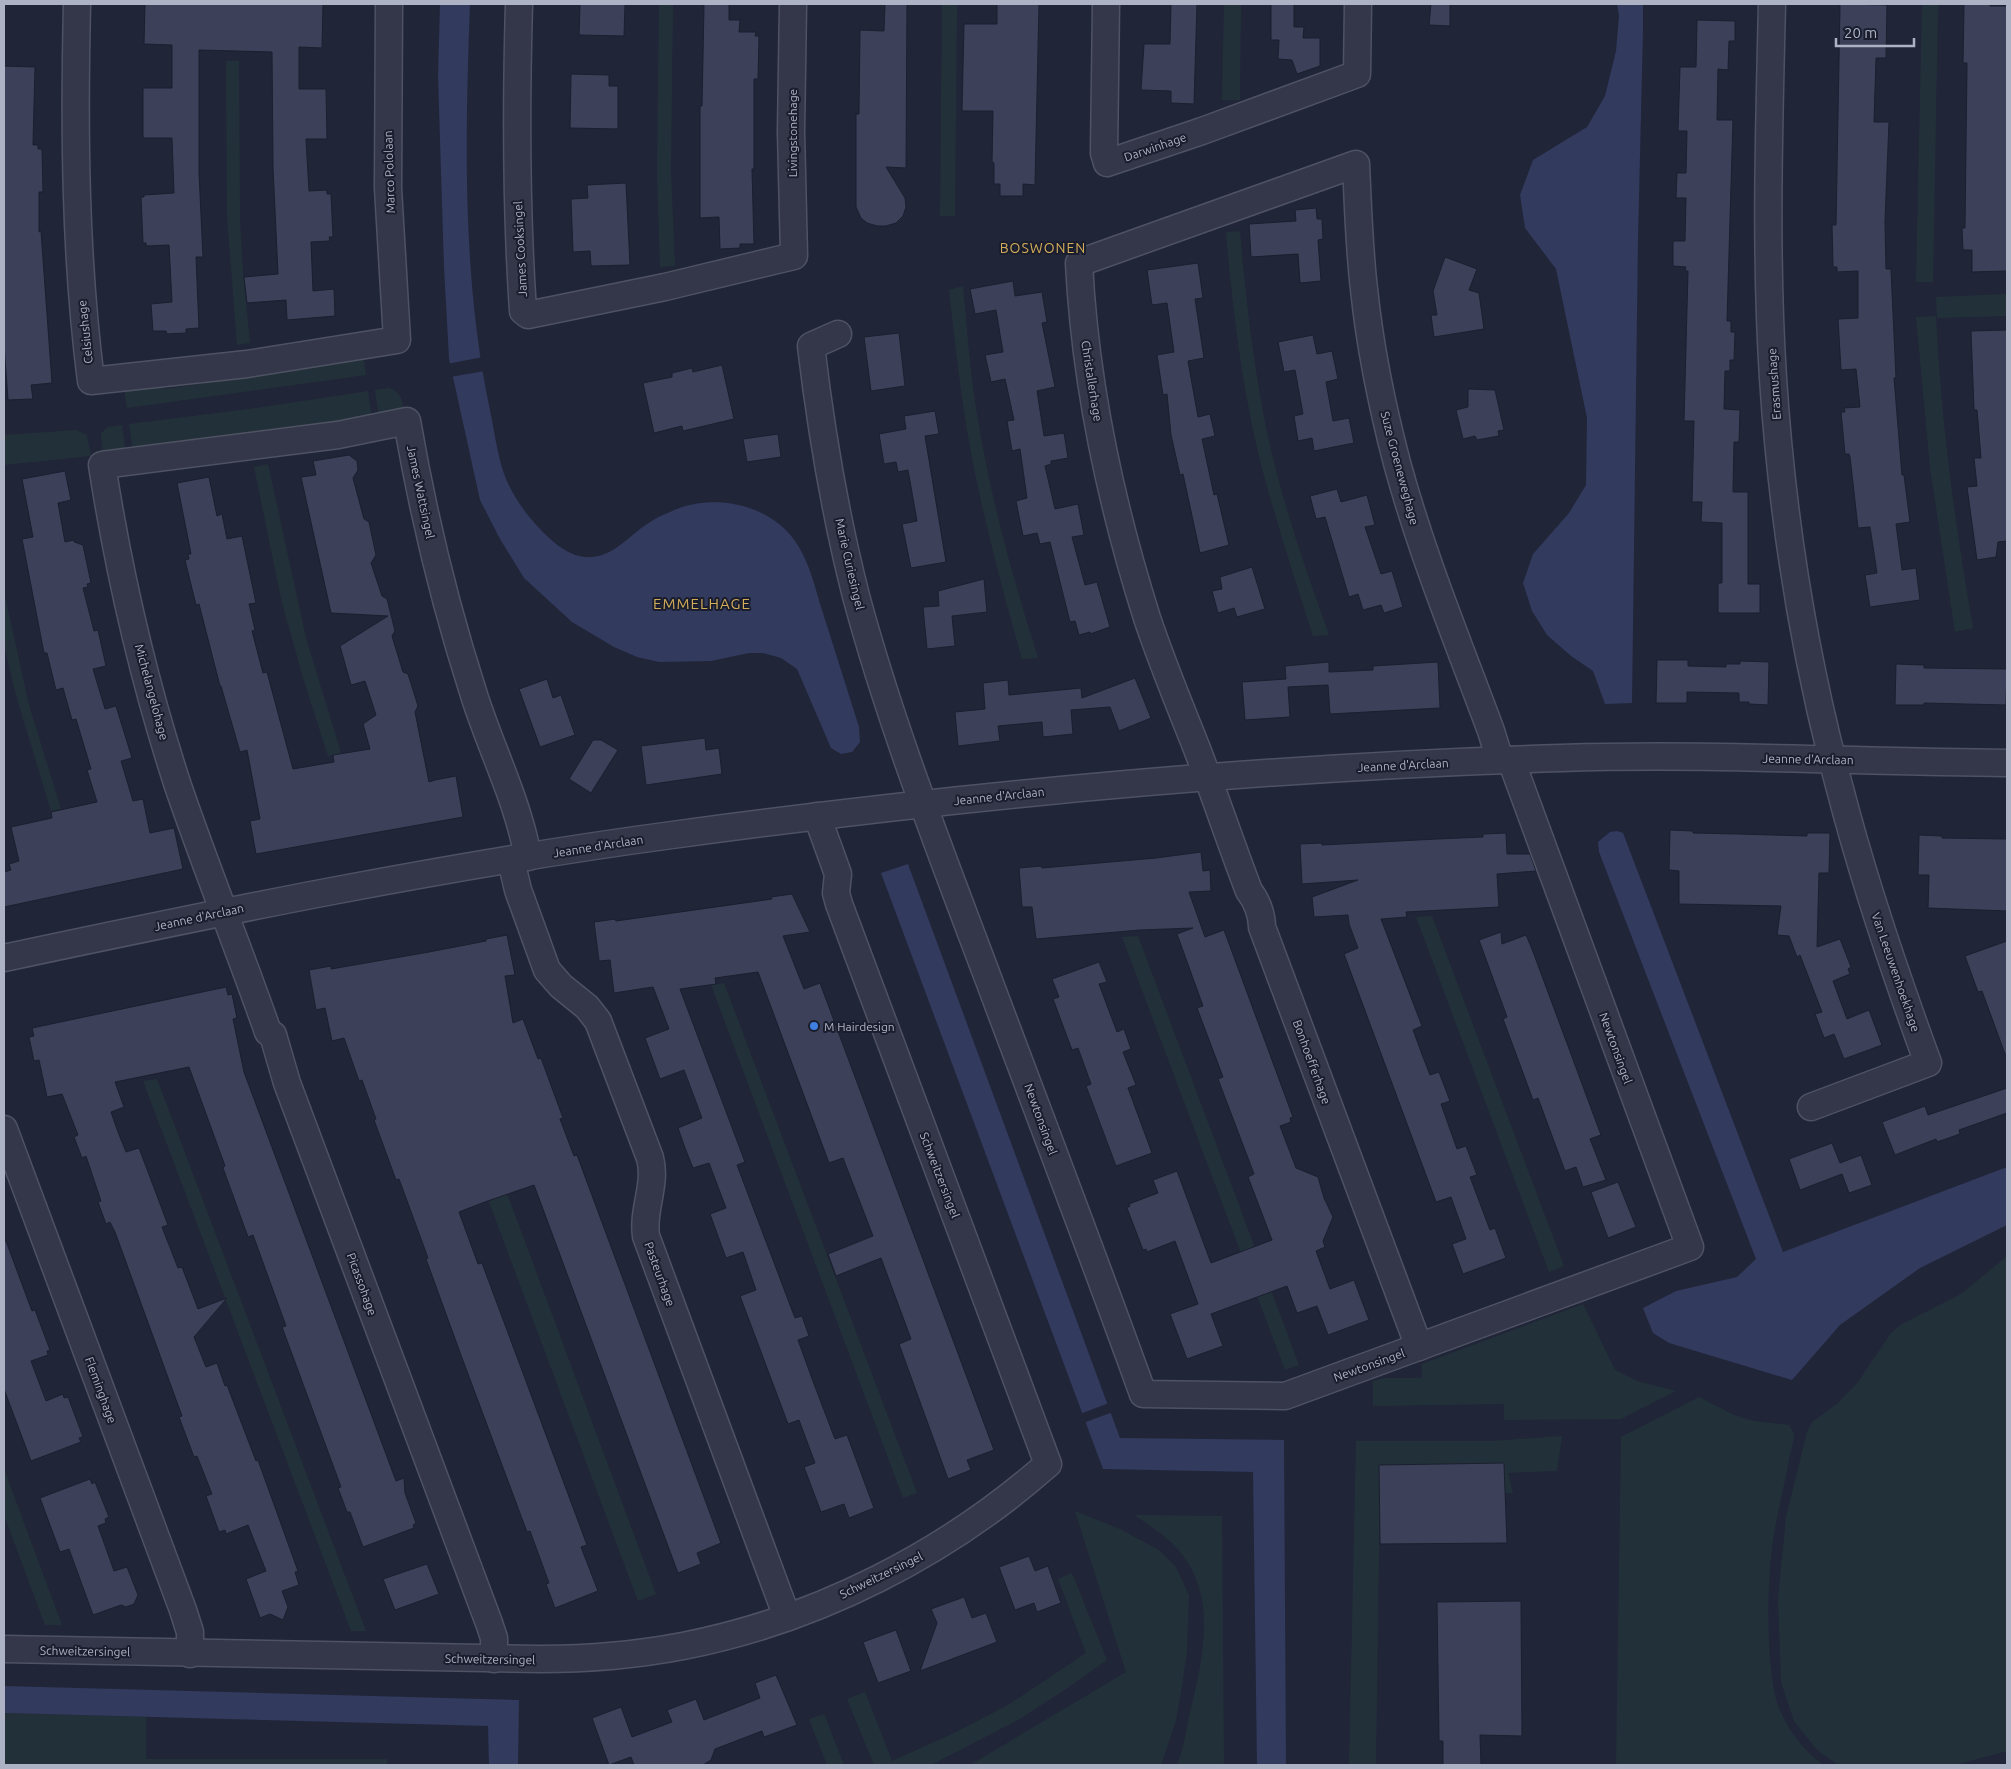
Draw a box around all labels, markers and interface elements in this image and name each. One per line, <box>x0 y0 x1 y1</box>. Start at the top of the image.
scale bar <box>1836 15 1914 47</box>
text: 20 m <box>1844 24 1877 41</box>
street label: Livingstonehage <box>786 89 799 177</box>
street label: Marco Pololaan <box>381 130 397 214</box>
street label: Darwinhage <box>1122 130 1188 164</box>
street label: James Cooksingel <box>511 201 529 297</box>
district label: BOSWONEN <box>1000 240 1086 256</box>
street label: Celsiushage <box>75 300 95 364</box>
street label: Christallerhage <box>1079 340 1105 422</box>
street label: Erasmushage <box>1765 348 1783 420</box>
street label: Suze Groeneweghage <box>1379 410 1421 526</box>
street label: James Wattsingel <box>405 444 437 540</box>
street label: Marie Curiesingel <box>833 517 867 611</box>
district label: EMMELHAGE <box>653 595 751 612</box>
street label: Michelangelohage <box>133 643 171 741</box>
street label: Jeanne d'Arclaan <box>1762 752 1854 766</box>
street label: Jeanne d'Arclaan <box>1357 756 1449 774</box>
street label: Jeanne d'Arclaan <box>953 785 1045 807</box>
street label: Jeanne d'Arclaan <box>552 832 644 860</box>
street label: Jeanne d'Arclaan <box>153 901 245 933</box>
street label: Van Leeuwenhoekhage <box>1869 911 1923 1033</box>
street label: Newtonsingel <box>1597 1011 1635 1085</box>
street label: Bonhoefferhage <box>1291 1018 1333 1106</box>
marker: M Hairdesign <box>808 1020 820 1032</box>
place label: M Hairdesign <box>824 1020 895 1033</box>
street label: Newtonsingel <box>1022 1082 1060 1156</box>
street label: Schweitzersingel <box>918 1130 962 1220</box>
street label: Pasteurhage <box>642 1240 678 1308</box>
street label: Picassohage <box>345 1251 379 1317</box>
street label: Newtonsingel <box>1332 1346 1406 1384</box>
street label: Fleminghage <box>83 1355 119 1425</box>
street label: Schweitzersingel <box>837 1549 925 1601</box>
street label: Schweitzersingel <box>40 1644 130 1658</box>
street label: Schweitzersingel <box>445 1652 535 1666</box>

